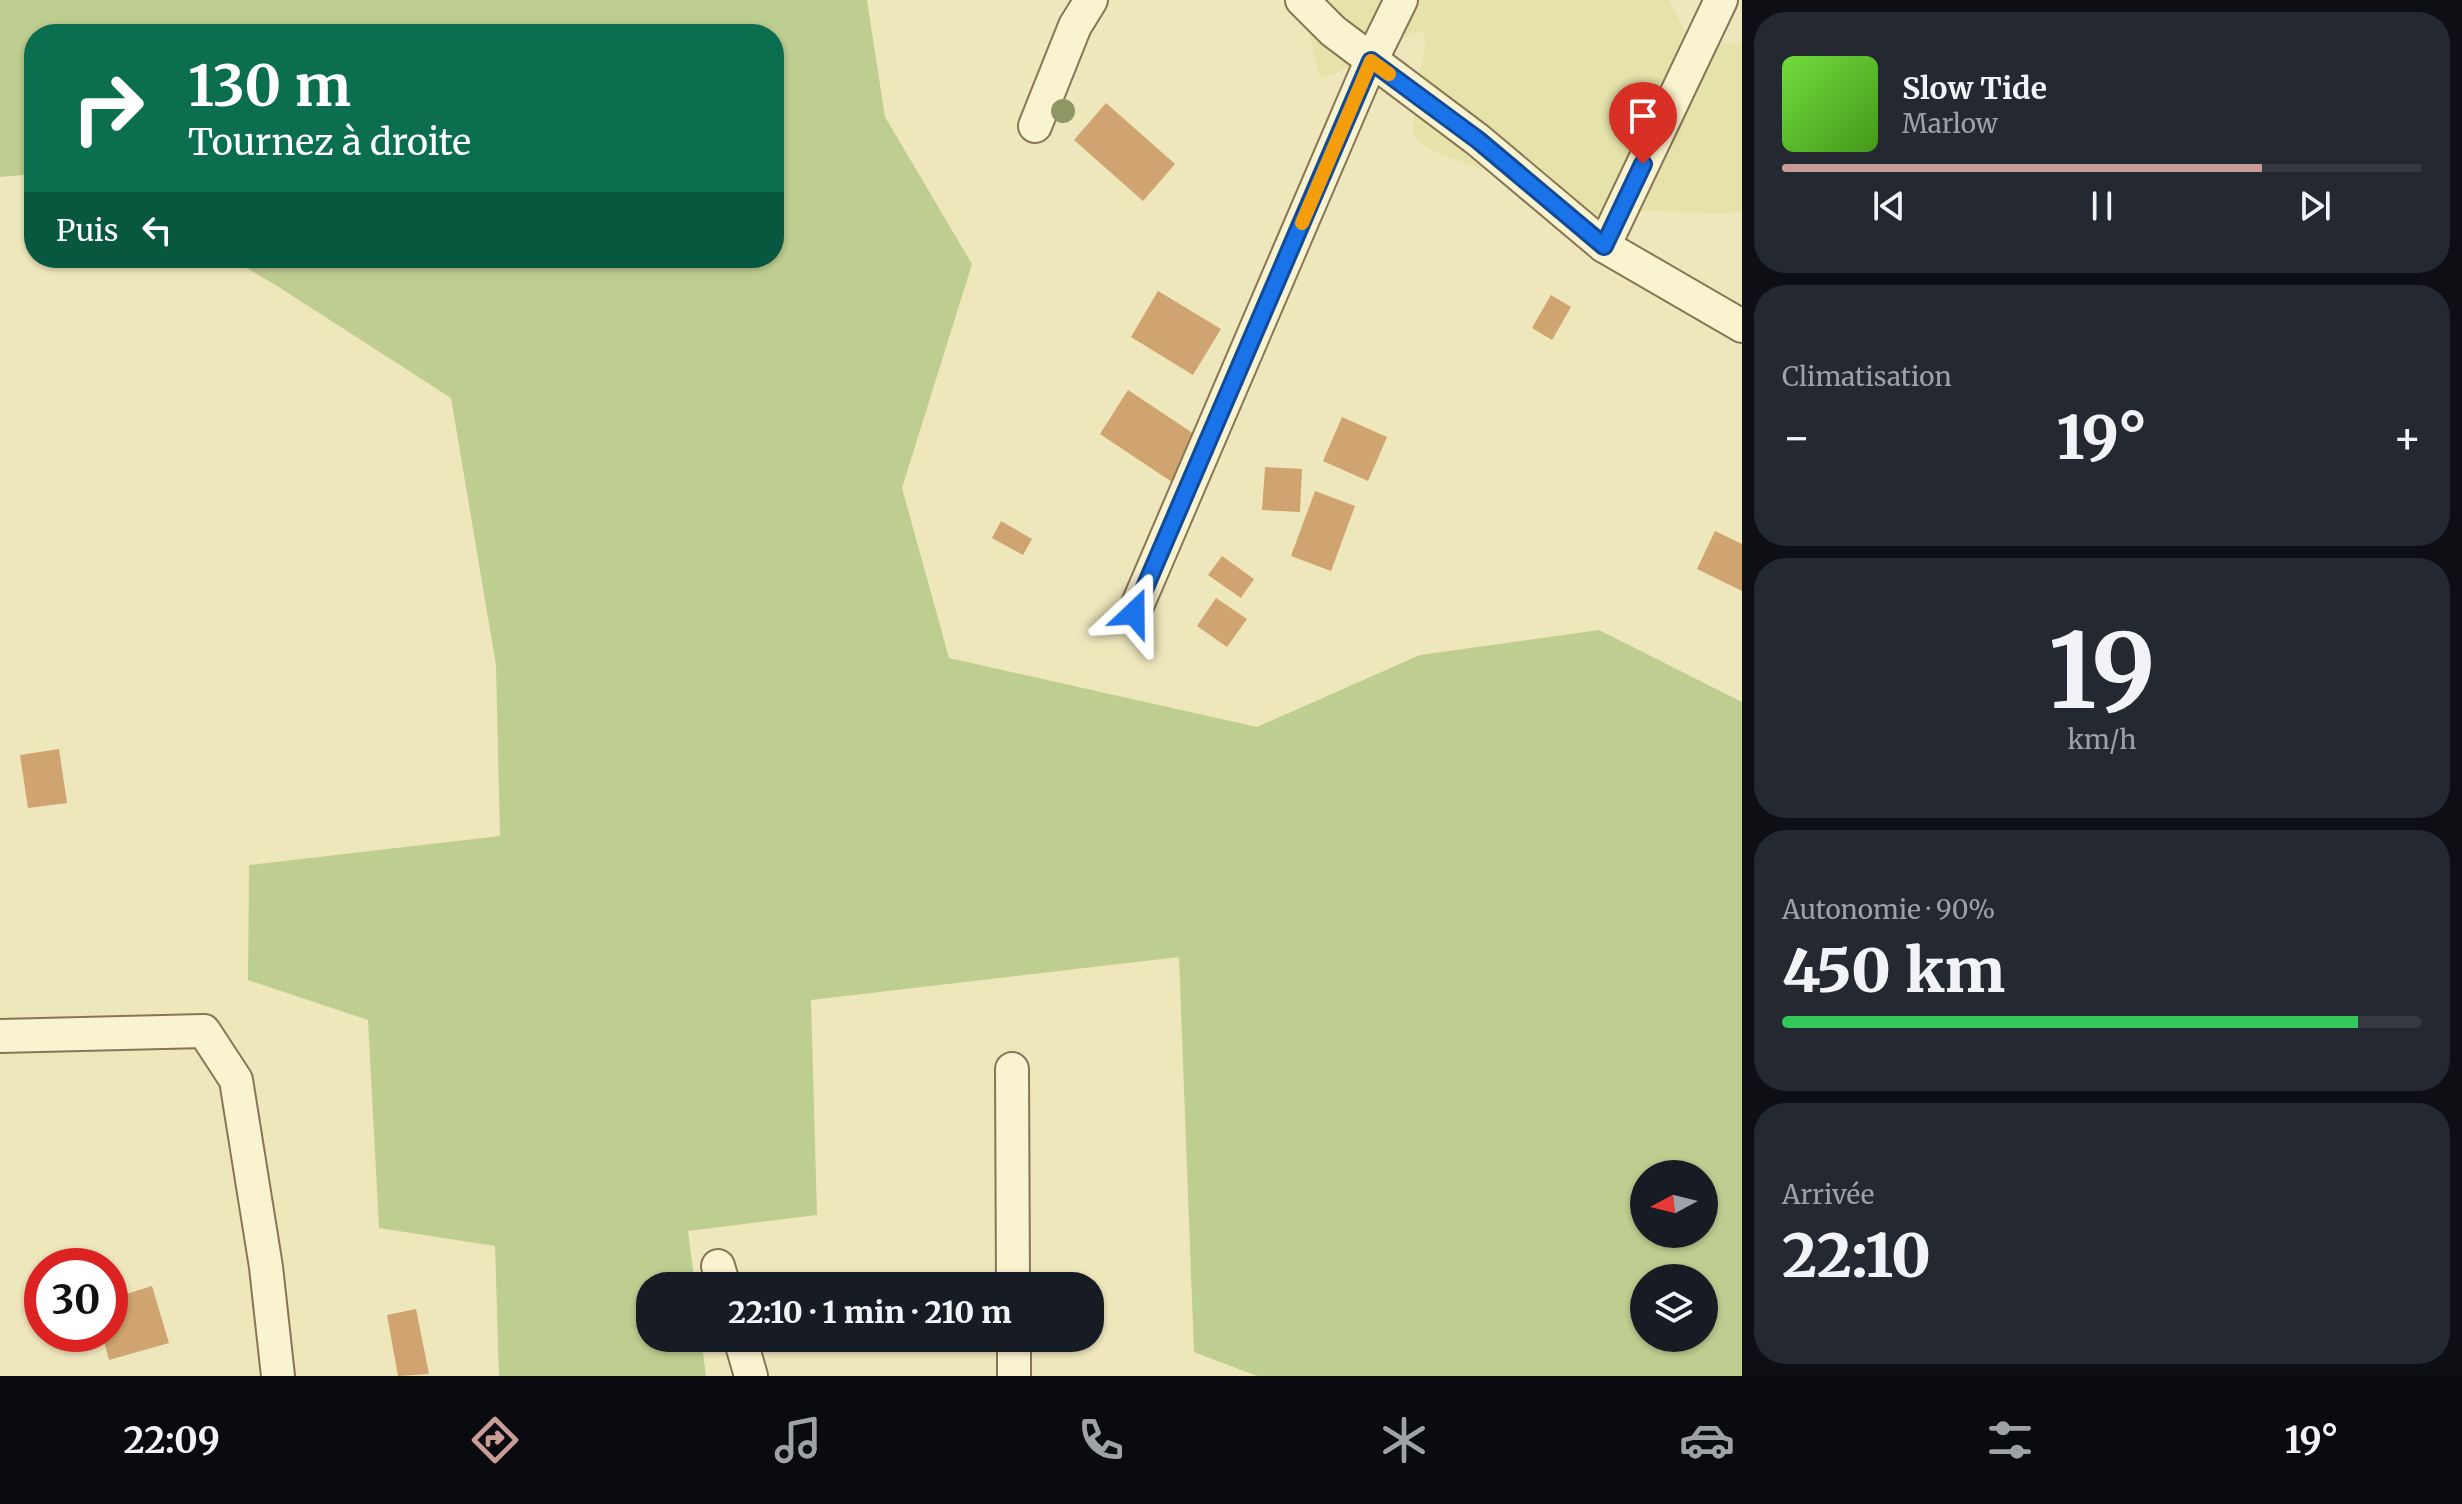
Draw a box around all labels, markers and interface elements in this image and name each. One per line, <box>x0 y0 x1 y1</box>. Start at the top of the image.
text: 130 m <box>188 51 351 121</box>
icon: right <box>56 56 160 160</box>
text: Slow Tide <box>1902 69 2047 107</box>
pin <box>1609 82 1677 164</box>
icon: arrive <box>1621 94 1665 138</box>
text: Marlow <box>1902 107 1998 140</box>
text: Tournez à droite <box>188 120 471 165</box>
icon: previous <box>1867 184 1911 228</box>
icon: pause <box>2080 184 2124 228</box>
icon: next <box>2293 184 2337 228</box>
icon: left <box>135 208 179 252</box>
text: Puis <box>56 211 119 249</box>
text: Climatisation <box>1782 360 1952 393</box>
text: 19° <box>2057 400 2147 475</box>
text: − <box>1782 410 1811 465</box>
text: + <box>2393 410 2422 465</box>
position arrow <box>1092 571 1176 655</box>
text: 19 <box>2048 606 2156 736</box>
text: km/h <box>2068 723 2136 756</box>
text: Autonomie · 90% <box>1782 893 1995 926</box>
text: 450 km <box>1782 933 2005 1008</box>
north arrow <box>1630 1160 1718 1248</box>
map controls <box>1630 1160 1718 1352</box>
text: Arrivée <box>1782 1178 1874 1211</box>
text: 22:10 <box>1782 1218 1931 1293</box>
speed limit sign: 30 <box>24 1248 128 1352</box>
button: layers <box>1630 1264 1718 1352</box>
text: 22:10 · 1 min · 210 m <box>728 1293 1012 1331</box>
icon: directions <box>467 1412 523 1468</box>
icon: music <box>770 1412 826 1468</box>
icon: phone <box>1073 1412 1129 1468</box>
icon: climate <box>1376 1412 1432 1468</box>
icon: car <box>1679 1412 1735 1468</box>
icon: filters <box>1982 1412 2038 1468</box>
text: 22:09 <box>123 1418 220 1463</box>
text: 19° <box>2284 1418 2338 1463</box>

